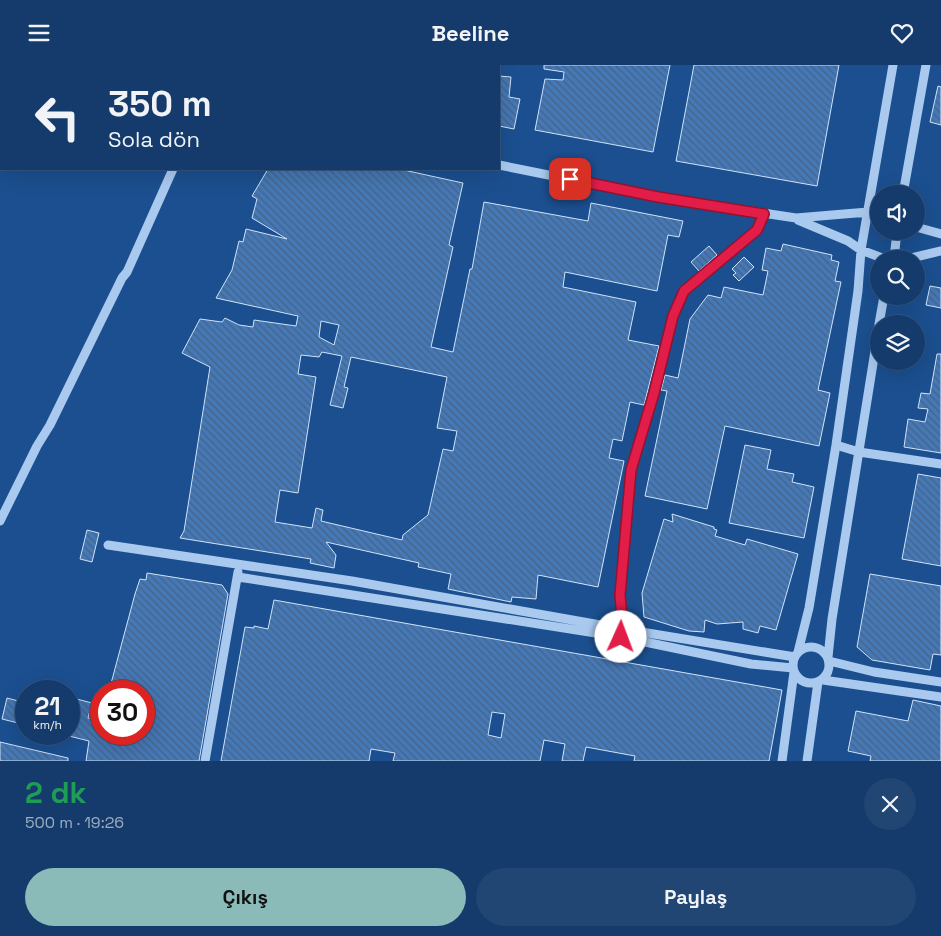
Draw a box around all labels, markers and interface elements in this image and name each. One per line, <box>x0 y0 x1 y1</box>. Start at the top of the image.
icon: menu <box>25 19 53 47</box>
text: Beeline <box>432 19 509 47</box>
icon: heart <box>888 19 916 47</box>
text: 350 m <box>108 82 212 126</box>
icon: left <box>25 85 90 150</box>
text: Sola dön <box>108 125 200 153</box>
pin <box>549 158 591 200</box>
icon: arrive <box>556 165 584 193</box>
map controls <box>870 185 925 370</box>
button: sound <box>870 185 925 240</box>
button: search <box>870 250 925 305</box>
button: layers <box>870 315 925 370</box>
position arrow <box>594 610 646 662</box>
speed limit sign: 30 <box>90 680 155 745</box>
text: 21 <box>34 690 61 722</box>
text: km/h <box>33 717 62 733</box>
text: 2 dk <box>25 773 87 812</box>
button: close <box>864 778 916 830</box>
text: 500 m · 19:26 <box>25 812 124 833</box>
button: Çıkış <box>25 868 466 926</box>
button: Paylaş <box>476 868 916 926</box>

